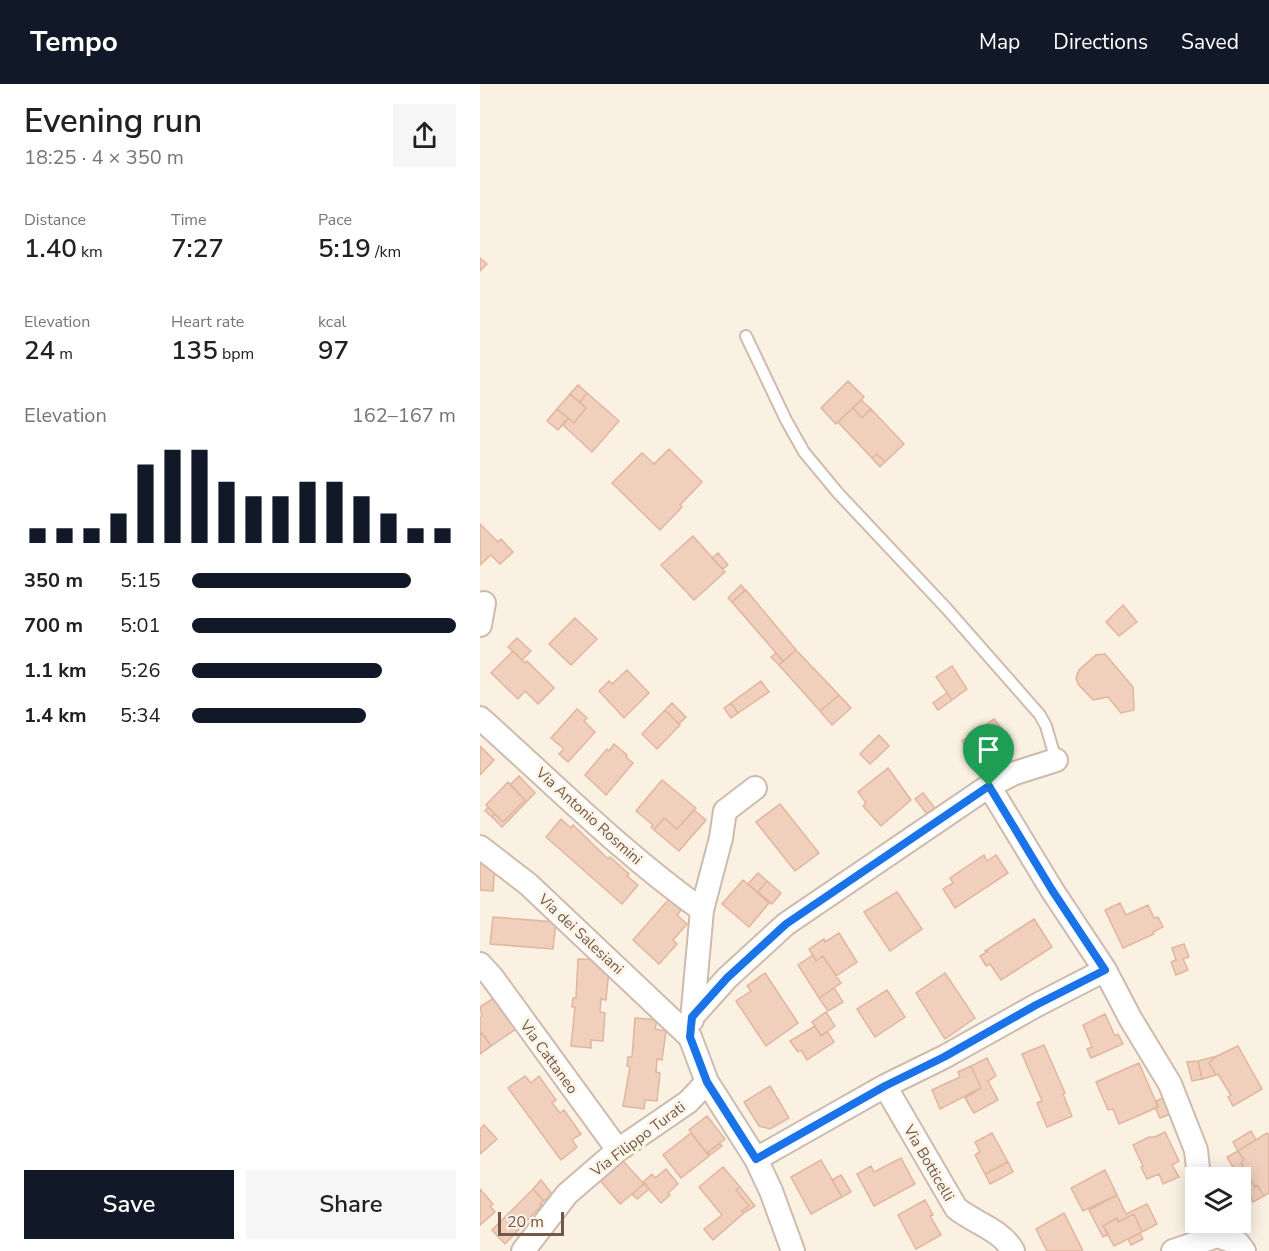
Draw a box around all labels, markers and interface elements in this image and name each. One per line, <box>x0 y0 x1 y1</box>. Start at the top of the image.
text: Tempo <box>30 23 118 61</box>
text: Map <box>979 28 1020 56</box>
text: Directions <box>1053 28 1148 56</box>
text: Saved <box>1181 28 1239 56</box>
text: Evening run <box>24 99 202 144</box>
button: share <box>393 104 456 167</box>
text: 18:25 · 4 × 350 m <box>24 144 184 171</box>
text: Distance <box>24 209 86 231</box>
text: Time <box>171 209 207 231</box>
text: Pace <box>318 209 352 231</box>
text: 1.40 <box>24 231 77 266</box>
text: 7:27 <box>171 231 224 266</box>
text: 5:19 <box>318 231 371 266</box>
text: km <box>77 241 103 263</box>
text: /km <box>371 241 401 263</box>
text: Elevation <box>24 311 90 333</box>
text: Heart rate <box>171 311 244 333</box>
text: kcal <box>318 311 346 333</box>
text: 24 <box>24 333 55 368</box>
text: 135 <box>171 333 218 368</box>
text: 97 <box>318 333 349 368</box>
text: m <box>55 343 73 365</box>
text: bpm <box>218 343 254 365</box>
text: Elevation <box>24 402 107 429</box>
text: 162–167 m <box>352 402 456 429</box>
text: 350 m <box>24 567 83 594</box>
text: 5:15 <box>120 567 161 594</box>
text: 700 m <box>24 612 83 639</box>
text: 5:01 <box>120 612 161 639</box>
text: 1.1 km <box>24 657 87 684</box>
text: 5:26 <box>120 657 161 684</box>
text: 1.4 km <box>24 702 87 729</box>
text: 5:34 <box>120 702 161 729</box>
pin <box>963 724 1014 786</box>
icon: arrive <box>972 733 1005 766</box>
street label: Via Antonio Rosmini <box>531 762 646 869</box>
street label: Via dei Salesiani <box>533 889 628 979</box>
street label: Via Cattaneo <box>515 1015 583 1098</box>
street label: Via Filippo Turati <box>586 1097 689 1182</box>
street label: Via Botticelli <box>899 1120 959 1205</box>
map controls <box>1185 1167 1251 1233</box>
button: layers <box>1185 1167 1251 1233</box>
button: Save <box>24 1170 234 1239</box>
button: Share <box>246 1170 456 1239</box>
scale bar <box>498 1209 564 1236</box>
text: 20 m <box>507 1211 544 1233</box>

